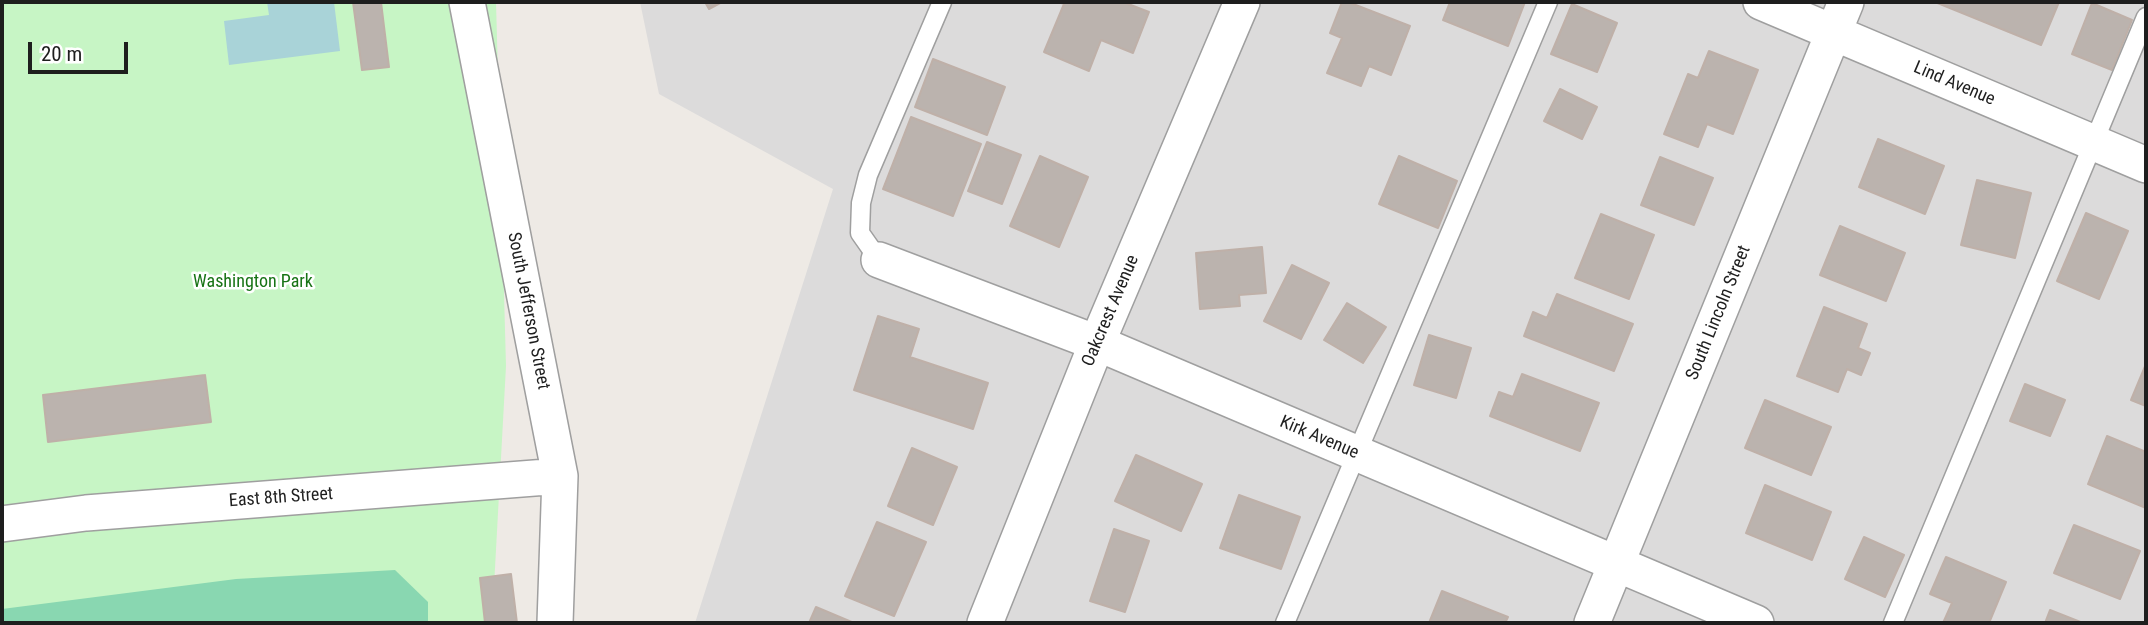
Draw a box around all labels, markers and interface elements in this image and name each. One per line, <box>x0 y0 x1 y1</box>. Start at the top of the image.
scale bar <box>32 28 131 72</box>
text: 20 m <box>41 42 82 66</box>
street label: Lind Avenue <box>1910 57 1998 111</box>
street label: South Jefferson Street <box>502 231 554 391</box>
street label: South Lincoln Street <box>1682 243 1756 383</box>
street label: Oakcrest Avenue <box>1078 252 1144 370</box>
park label: Washington Park <box>193 271 313 293</box>
street label: Kirk Avenue <box>1276 412 1362 464</box>
street label: East 8th Street <box>228 484 334 512</box>

